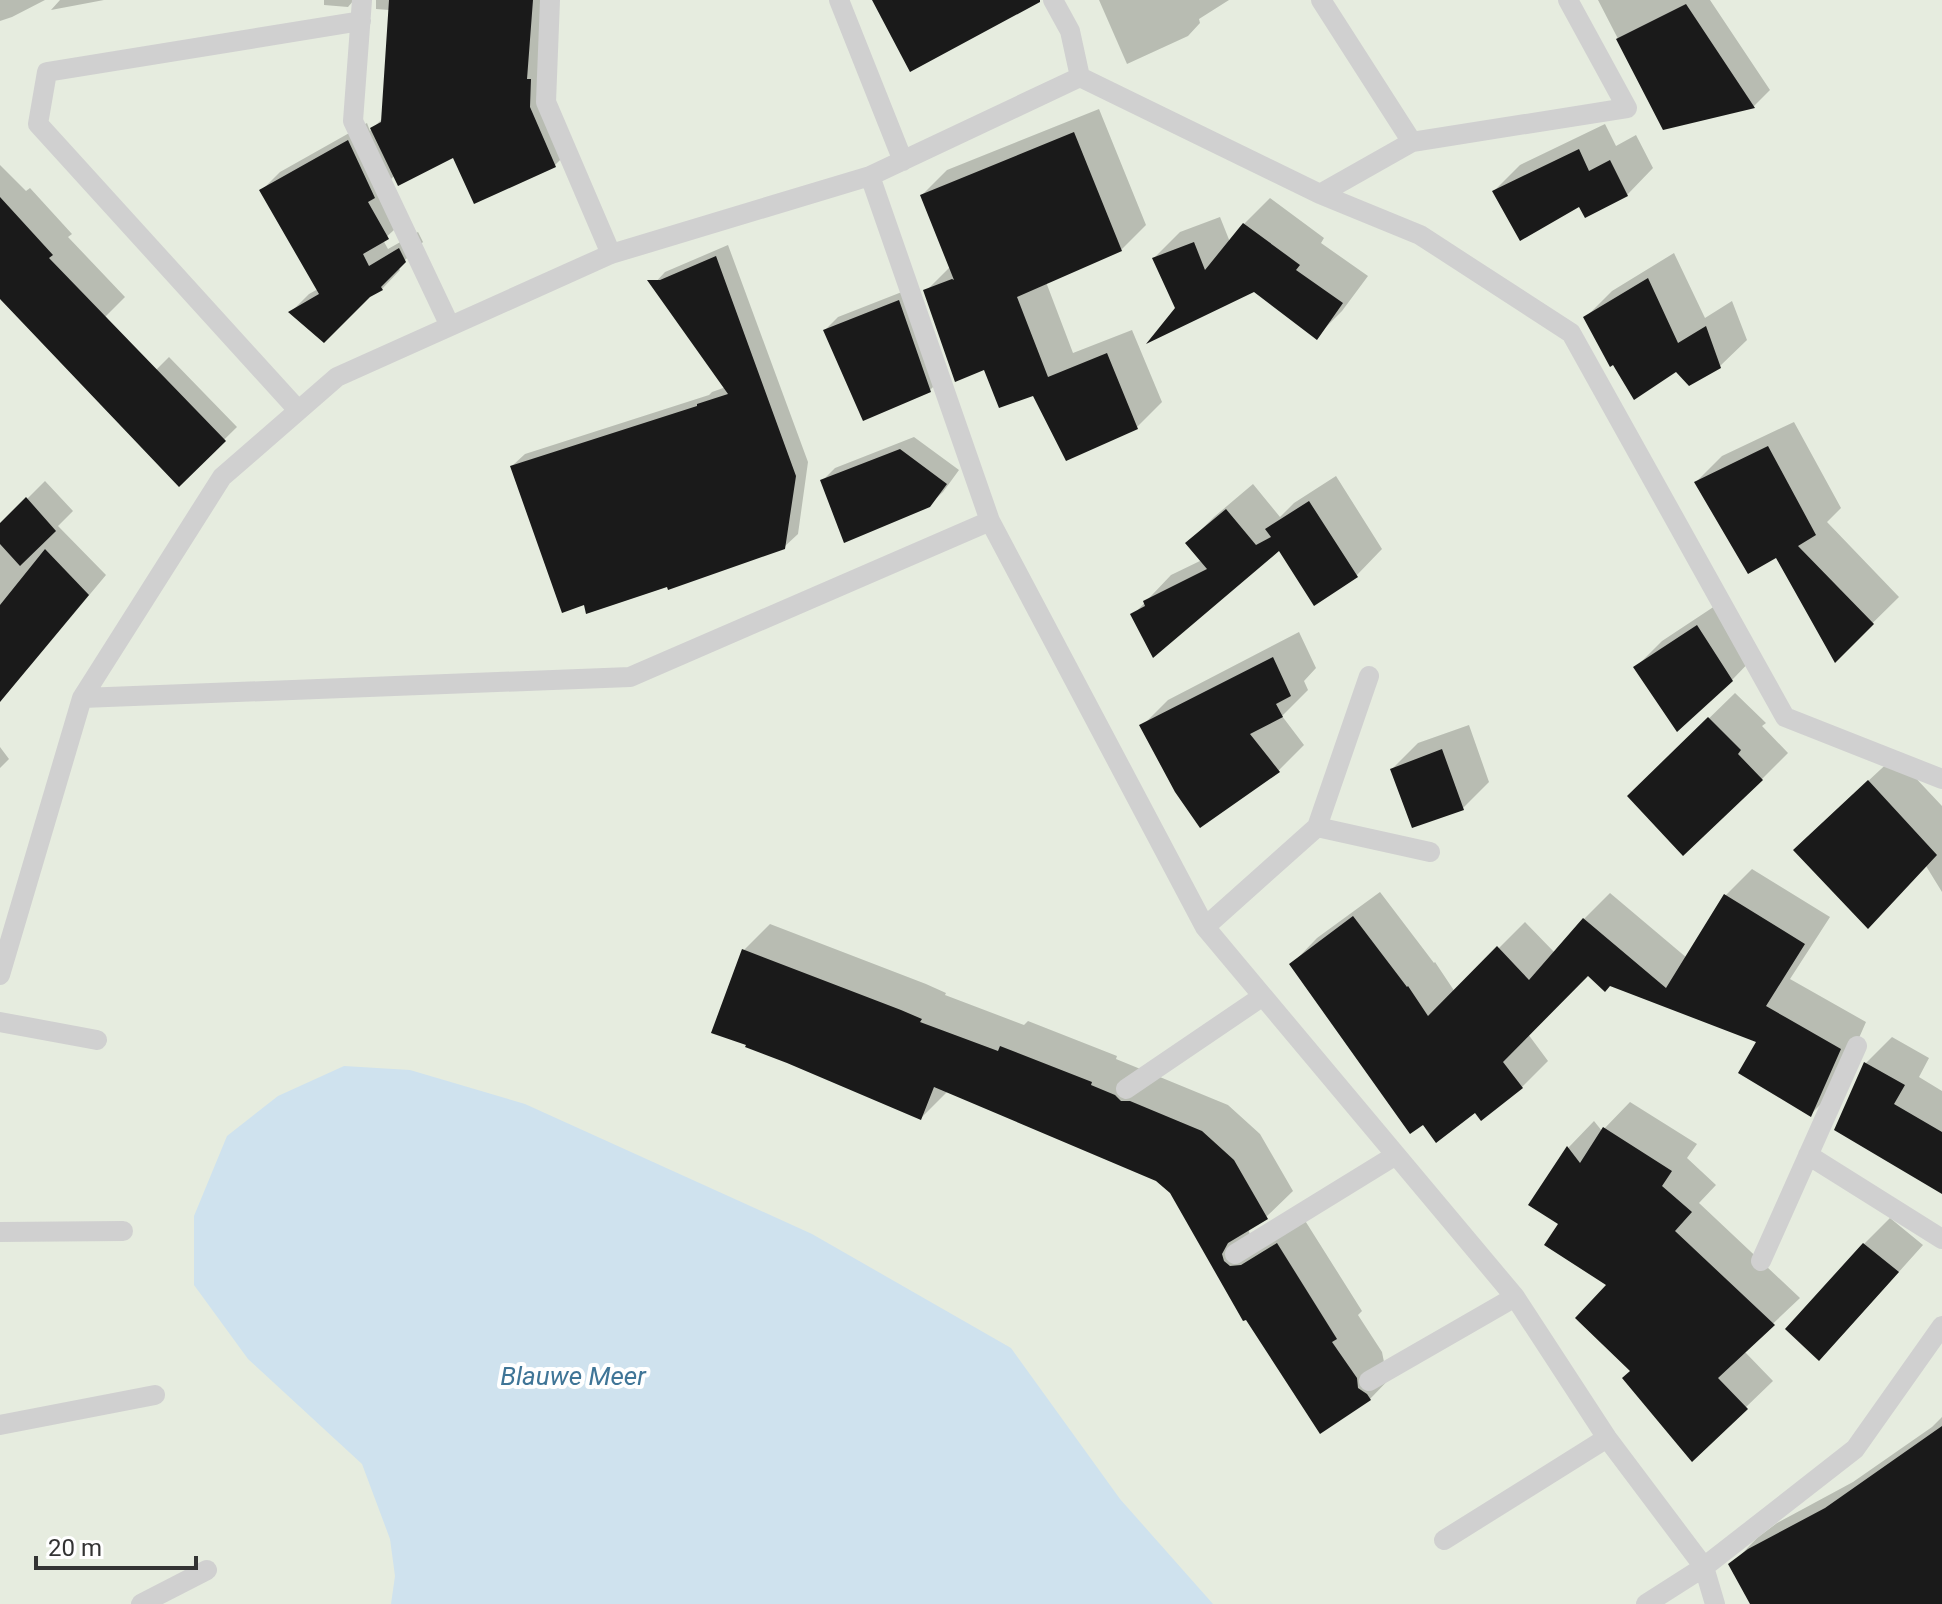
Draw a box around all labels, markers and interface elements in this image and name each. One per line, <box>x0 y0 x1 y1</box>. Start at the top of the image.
water label: Blauwe Meer <box>500 1361 647 1391</box>
scale bar <box>36 1520 196 1570</box>
text: 20 m <box>48 1534 102 1562</box>

